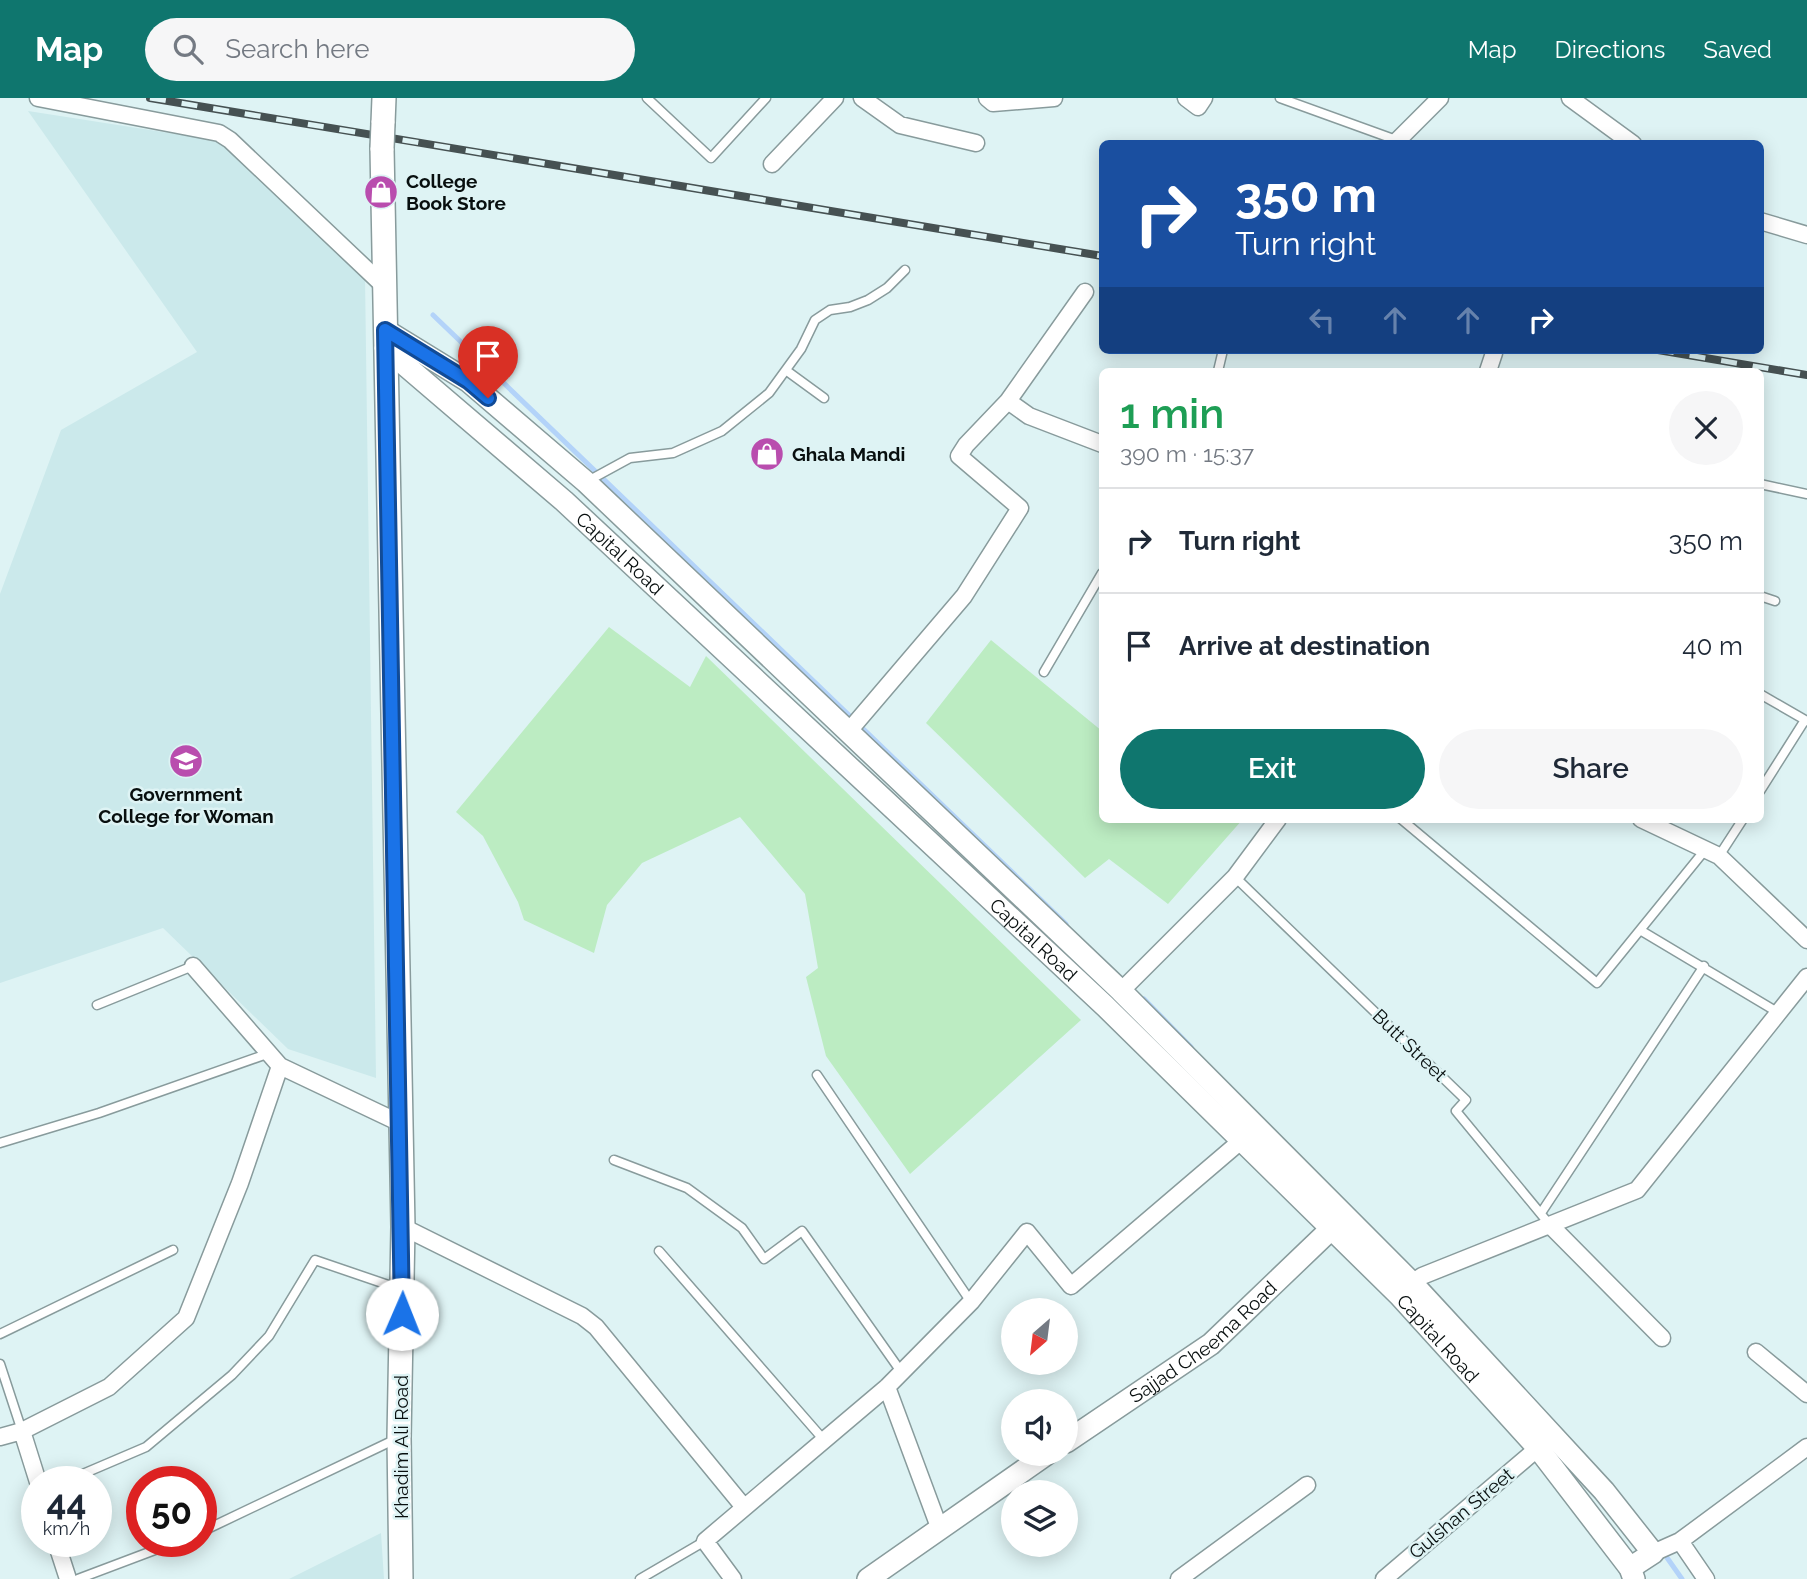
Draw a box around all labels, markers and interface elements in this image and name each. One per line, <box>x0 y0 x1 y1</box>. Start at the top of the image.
search box <box>145 18 635 81</box>
text: Map <box>35 30 103 69</box>
icon: search <box>169 30 207 68</box>
text: Search here <box>225 34 370 64</box>
text: Map <box>1468 35 1517 64</box>
text: Directions <box>1555 35 1665 64</box>
text: Saved <box>1703 35 1772 64</box>
text: 350 m <box>1235 166 1377 223</box>
icon: right <box>1120 168 1211 259</box>
place label: College Book Store <box>406 170 506 214</box>
shop icon: College Book Store <box>362 173 400 211</box>
text: Turn right <box>1235 225 1376 262</box>
icon: left <box>1303 301 1341 339</box>
icon: ahead <box>1376 301 1414 339</box>
icon: ahead <box>1449 301 1487 339</box>
icon: right <box>1522 301 1560 339</box>
pin <box>458 326 518 398</box>
icon: arrive <box>469 337 507 375</box>
text: 1 min <box>1120 389 1224 438</box>
button: close <box>1669 391 1743 465</box>
shop icon: Ghala Mandi <box>748 435 786 473</box>
text: 390 m · 15:37 <box>1120 440 1254 467</box>
place label: Ghala Mandi <box>792 443 905 465</box>
street label: Capital Road <box>572 507 668 599</box>
icon: right <box>1120 522 1158 560</box>
text: Turn right <box>1179 526 1300 556</box>
text: 350 m <box>1669 526 1743 556</box>
icon: arrive <box>1120 627 1158 665</box>
text: Arrive at destination <box>1179 631 1430 661</box>
text: 40 m <box>1682 631 1743 661</box>
button: Exit <box>1120 729 1425 809</box>
button: Share <box>1439 729 1743 809</box>
school or university icon: Government College for Woman <box>167 742 205 780</box>
place label: Government College for Woman <box>98 783 274 827</box>
street label: Capital Road <box>986 893 1082 985</box>
street label: Butt Street <box>1368 1004 1452 1086</box>
street label: Sajjad Cheema Road <box>1125 1276 1281 1407</box>
position arrow <box>365 1277 439 1351</box>
street label: Capital Road <box>1393 1290 1484 1387</box>
north arrow <box>1001 1298 1078 1376</box>
map controls <box>1001 1298 1078 1557</box>
street label: Khadim Ali Road <box>390 1375 412 1519</box>
button: sound <box>1001 1389 1078 1466</box>
street label: Gulshan Street <box>1404 1463 1518 1563</box>
speed limit sign: 50 <box>126 1466 217 1557</box>
button: layers <box>1001 1480 1078 1557</box>
text: 44 <box>47 1482 86 1523</box>
text: km/h <box>43 1518 90 1539</box>

